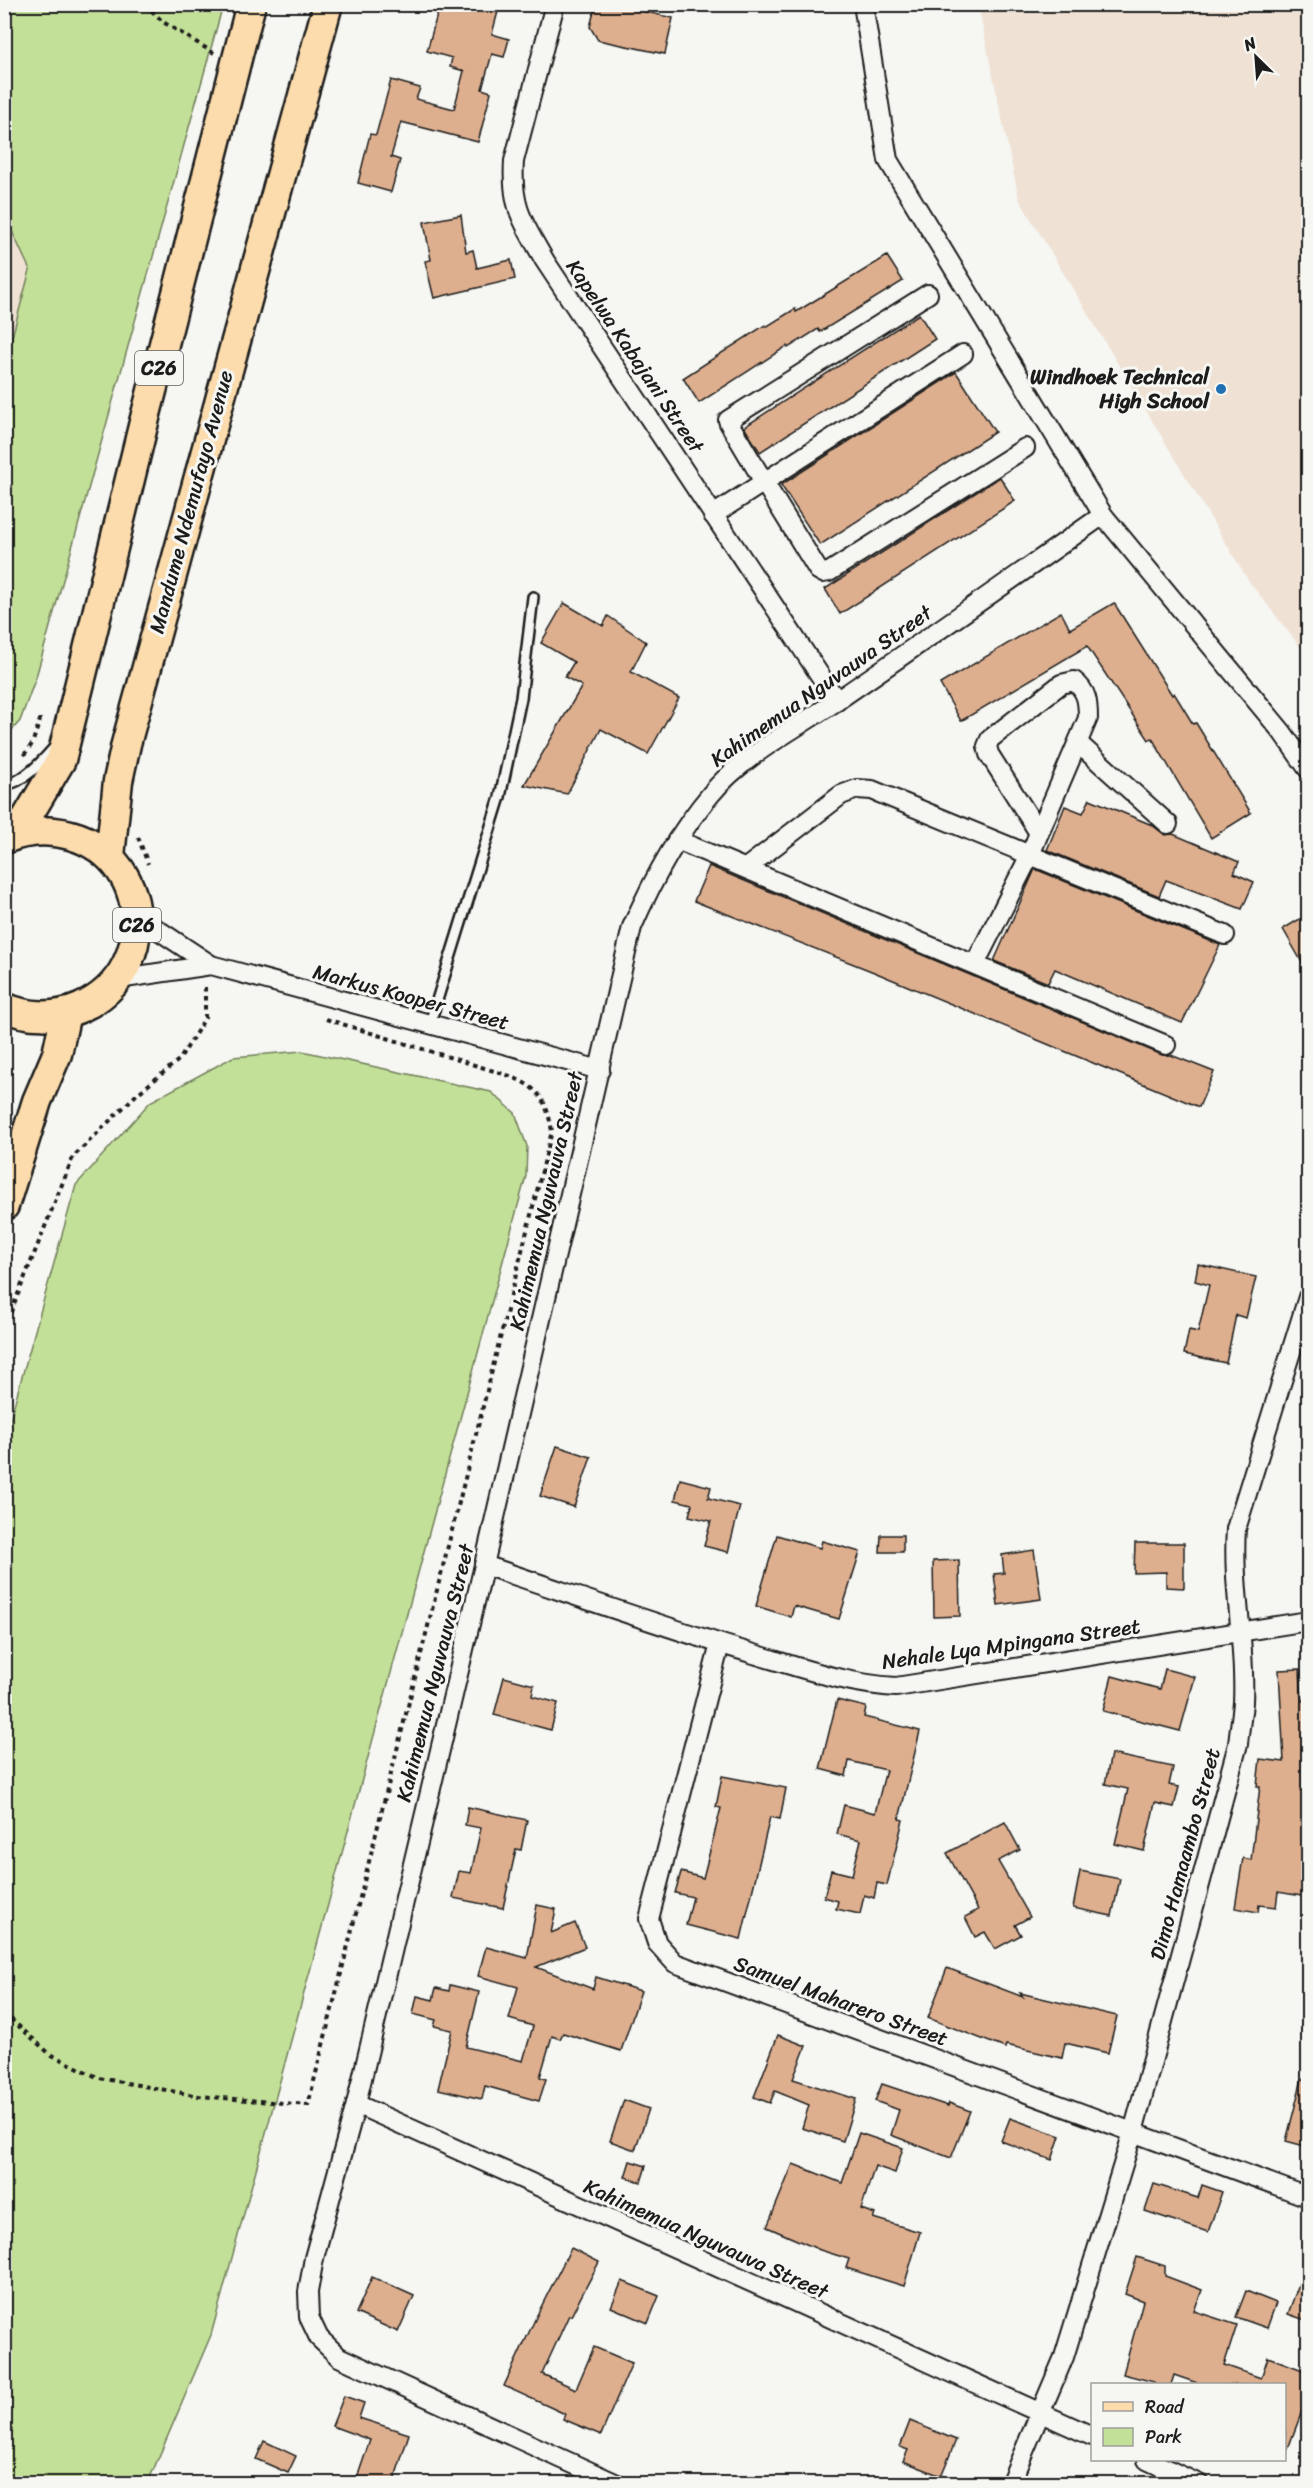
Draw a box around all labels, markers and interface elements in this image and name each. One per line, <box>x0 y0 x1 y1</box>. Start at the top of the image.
north arrow <box>1226 27 1286 87</box>
text: N <box>1238 28 1262 60</box>
street label: Kapelwa Kabajani Street <box>556 251 715 462</box>
road number: C26 <box>135 351 183 385</box>
place label: Windhoek Technical High School <box>1030 358 1210 420</box>
street label: Mandume Ndemufayo Avenue <box>138 366 245 638</box>
marker: Windhoek Technical High School <box>1214 382 1228 396</box>
street label: Kahimemua Nguvauva Street <box>702 594 941 777</box>
road number: C26 <box>113 908 161 942</box>
street label: Markus Kooper Street <box>309 953 513 1041</box>
street label: Kahimemua Nguvauva Street <box>498 1066 595 1334</box>
street label: Kahimemua Nguvauva Street <box>385 1539 486 1806</box>
street label: Nehale Lya Mpingana Street <box>879 1607 1143 1681</box>
street label: Dimo Hamaambo Street <box>1138 1744 1232 1964</box>
street label: Samuel Maharero Street <box>728 1945 954 2057</box>
street label: Kahimemua Nguvauva Street <box>577 2168 836 2311</box>
legend <box>1091 2383 1286 2461</box>
text: Road <box>1145 2391 1185 2423</box>
text: Park <box>1145 2421 1182 2453</box>

